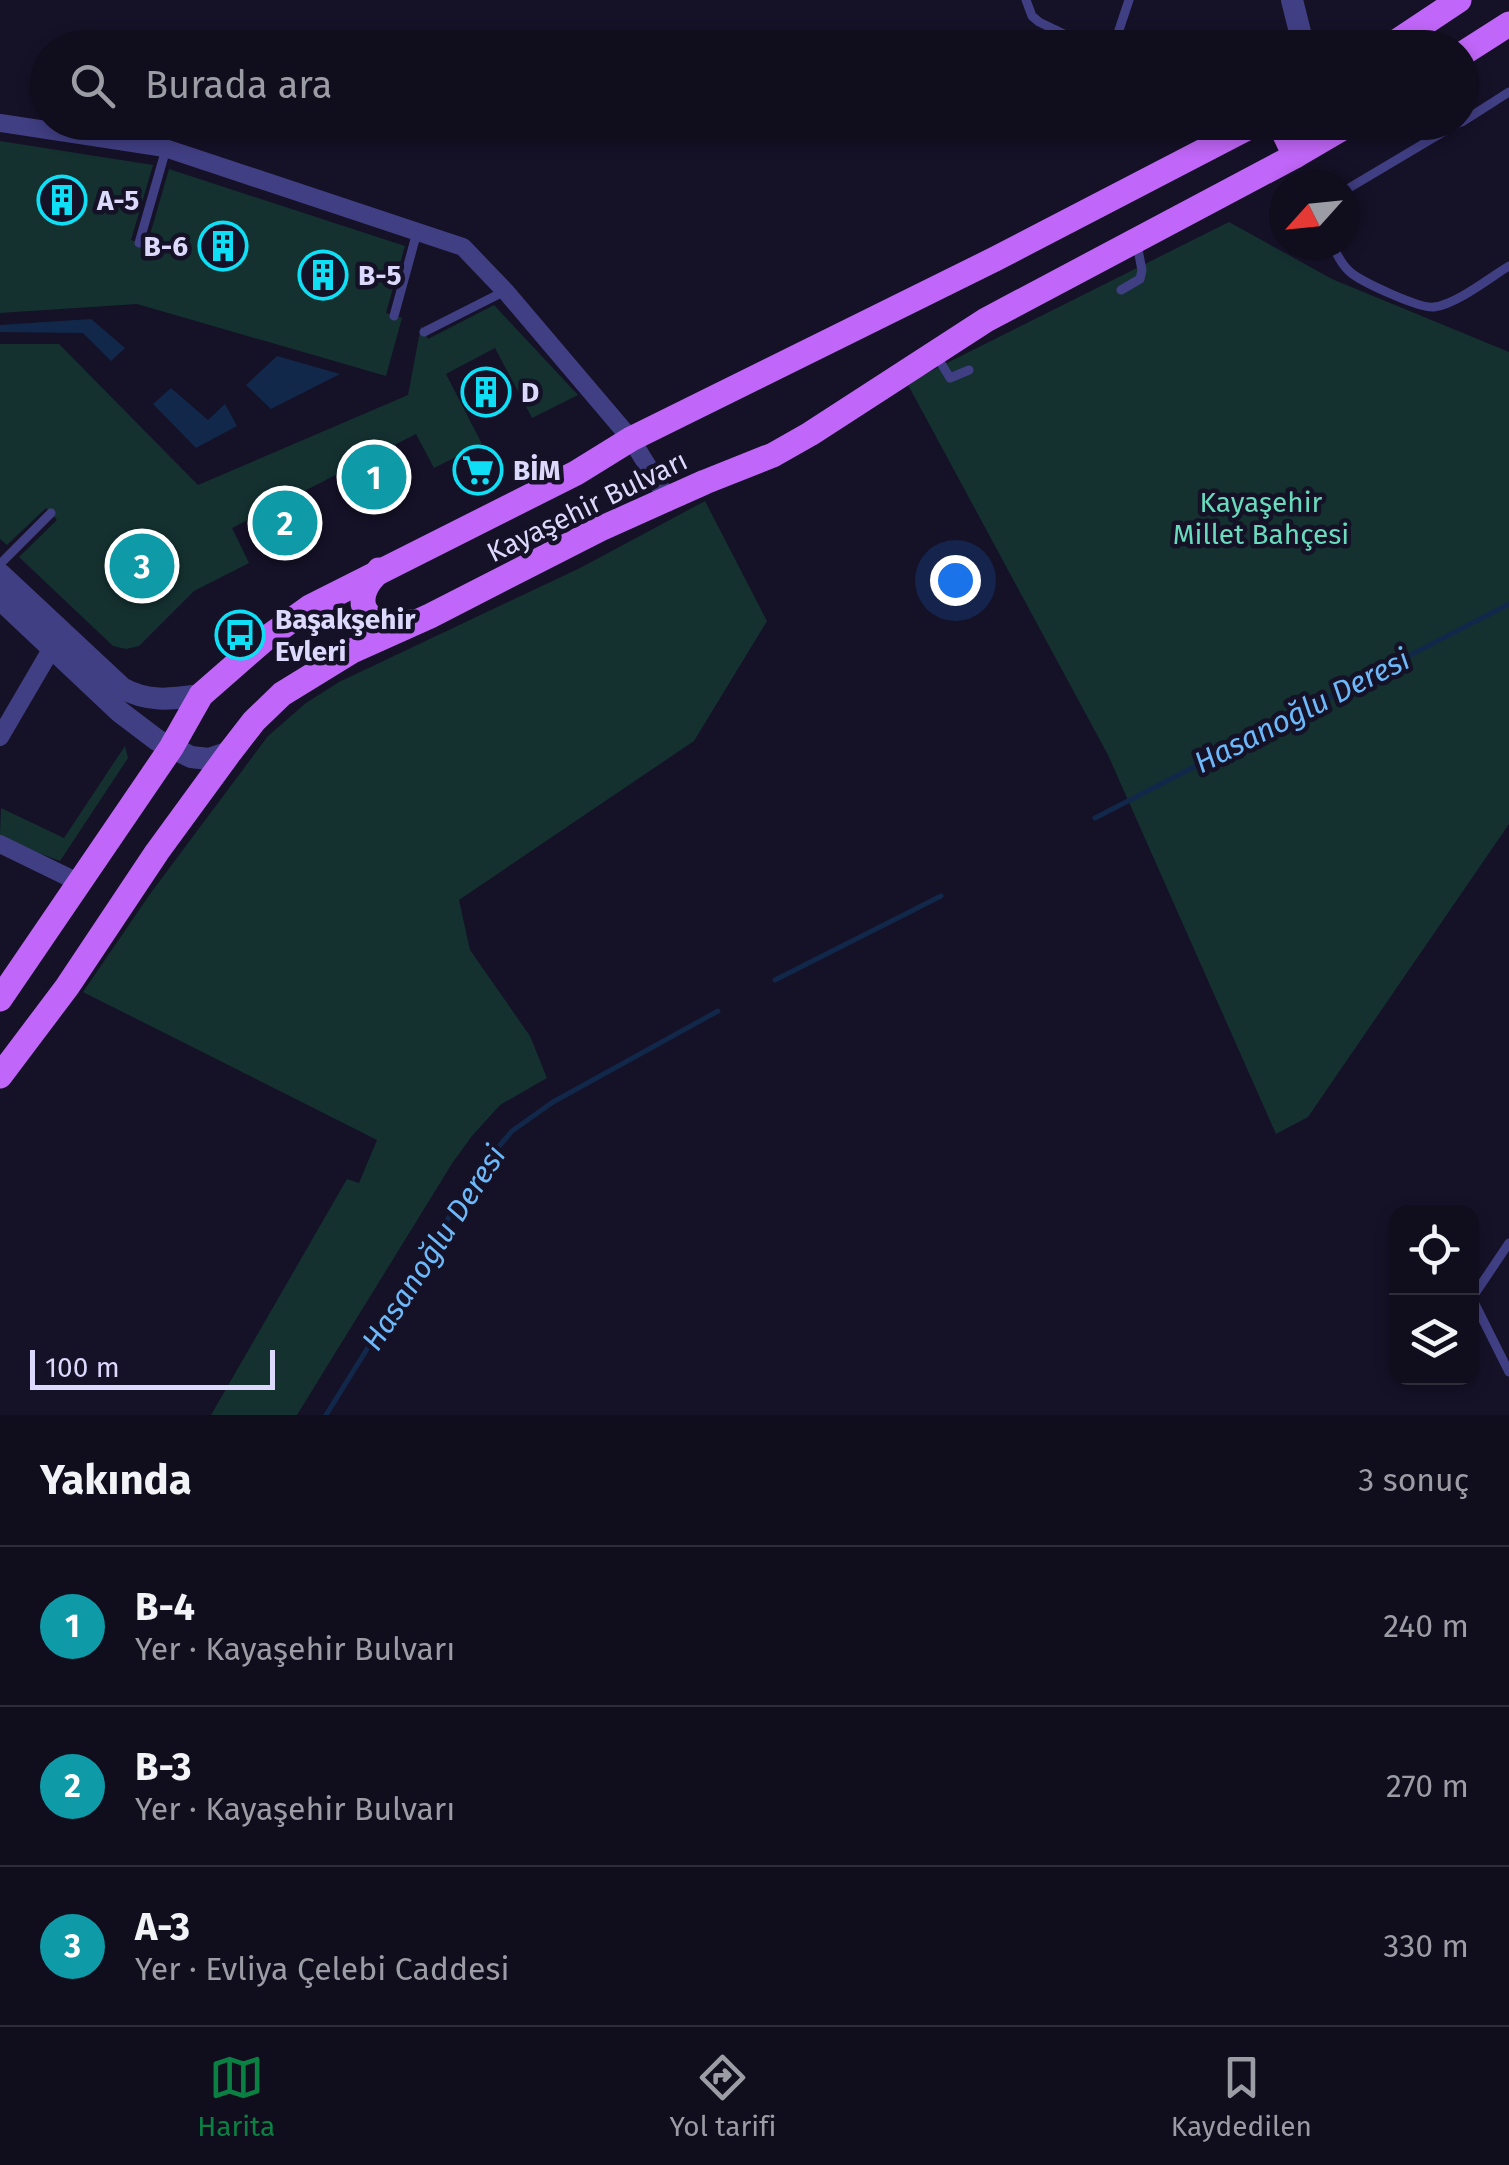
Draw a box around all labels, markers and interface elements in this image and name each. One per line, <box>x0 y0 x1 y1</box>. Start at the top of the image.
search box <box>30 30 1479 140</box>
icon: search <box>65 58 120 113</box>
text: Burada ara <box>145 62 332 108</box>
north arrow <box>1269 170 1359 260</box>
building icon: A-5 <box>36 174 88 226</box>
place label: A-5 <box>96 184 139 217</box>
building icon: B-6 <box>197 220 249 272</box>
place label: B-6 <box>144 230 188 263</box>
building icon: B-5 <box>297 249 349 301</box>
place label: B-5 <box>358 259 401 292</box>
building icon: D <box>460 366 512 418</box>
place label: D <box>521 376 539 409</box>
pin: 1 <box>342 440 406 514</box>
supermarket icon: BİM <box>452 444 504 496</box>
street label: Kayaşehir Bulvarı <box>482 444 693 569</box>
place label: BİM <box>513 454 561 487</box>
pin: 2 <box>252 486 318 560</box>
park label: Kayaşehir Millet Bahçesi <box>1173 486 1349 551</box>
pin: 3 <box>110 528 174 604</box>
your location <box>930 555 981 606</box>
place label: Başakşehir Evleri <box>275 603 416 668</box>
bus stop icon: Başakşehir Evleri <box>214 609 266 661</box>
water label: Hasanoğlu Deresi <box>1188 641 1416 781</box>
water label: Hasanoğlu Deresi <box>354 1138 514 1357</box>
map controls <box>1389 1205 1479 1385</box>
button: locate <box>1389 1205 1479 1295</box>
button: layers <box>1389 1295 1479 1385</box>
scale bar <box>30 1345 275 1390</box>
text: 100 m <box>45 1351 120 1384</box>
text: Yakında <box>40 1455 192 1505</box>
text: 3 sonuç <box>1358 1461 1469 1499</box>
text: B-4 <box>135 1584 195 1630</box>
text: 1 <box>65 1607 80 1645</box>
text: 240 m <box>1383 1607 1469 1645</box>
text: Yer · Kayaşehir Bulvarı <box>135 1630 455 1668</box>
text: B-3 <box>135 1744 191 1790</box>
text: 2 <box>64 1767 81 1805</box>
text: 270 m <box>1386 1767 1469 1805</box>
text: Yer · Kayaşehir Bulvarı <box>135 1790 455 1828</box>
text: A-3 <box>135 1904 190 1950</box>
text: 3 <box>64 1927 81 1965</box>
text: 330 m <box>1383 1927 1469 1965</box>
text: Yer · Evliya Çelebi Caddesi <box>135 1950 509 1988</box>
tab: Harita <box>197 2050 275 2143</box>
tab: Yol tarifi <box>670 2050 776 2143</box>
tab: Kaydedilen <box>1171 2050 1312 2143</box>

